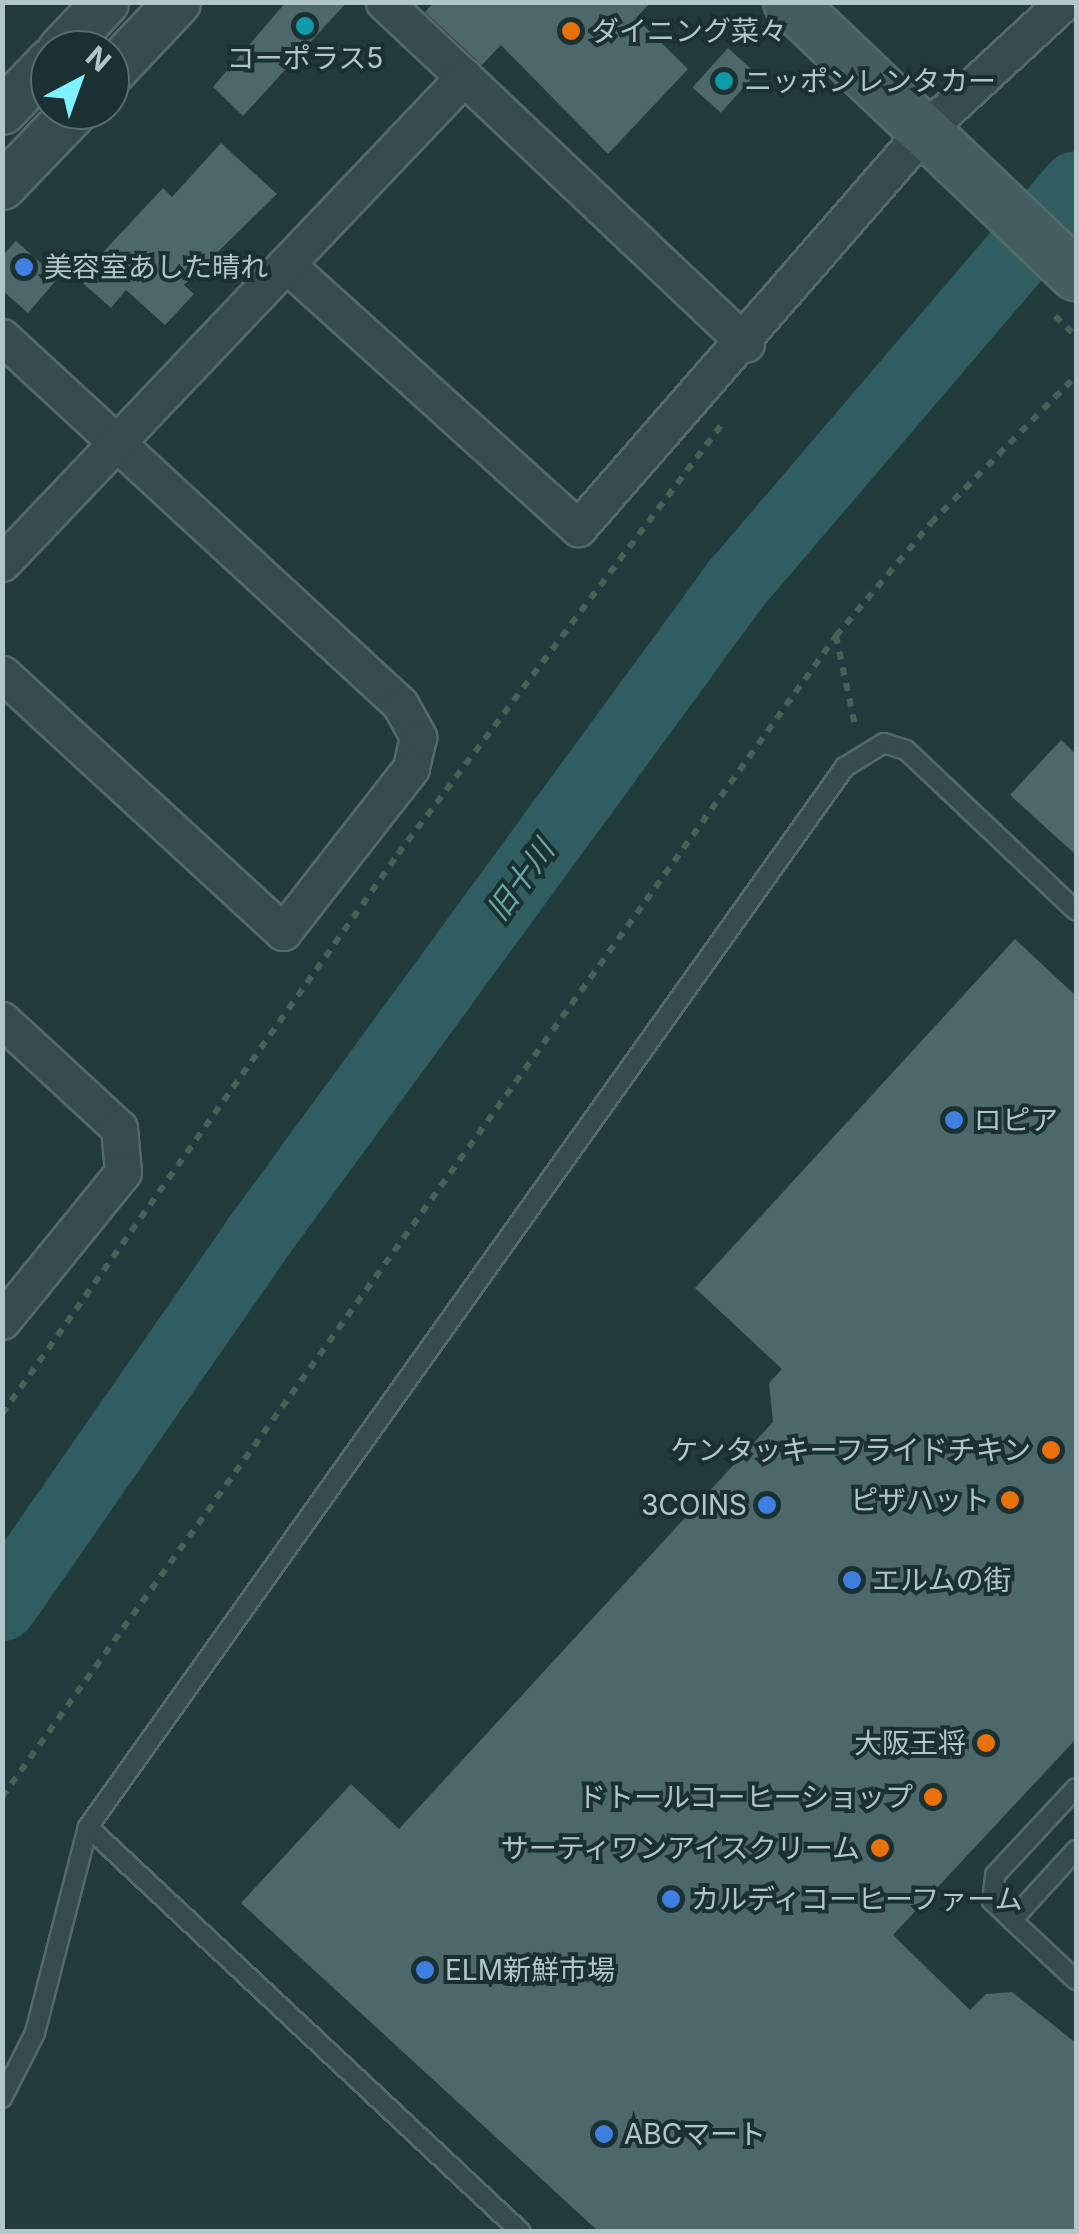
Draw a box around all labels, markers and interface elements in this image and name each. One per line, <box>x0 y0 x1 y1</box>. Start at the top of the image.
place label: ダイニング菜々 <box>591 14 787 48</box>
marker: コーポラス5 <box>294 15 316 37</box>
marker: ダイニング菜々 <box>560 20 582 42</box>
north arrow <box>30 30 130 130</box>
text: N <box>79 39 118 79</box>
place label: コーポラス5 <box>226 41 384 75</box>
place label: ニッポンレンタカー <box>744 64 996 98</box>
marker: ニッポンレンタカー <box>713 70 735 92</box>
place label: 美容室あした晴れ <box>44 250 268 284</box>
marker: 美容室あした晴れ <box>13 256 35 278</box>
water label: 旧十川 <box>479 833 561 927</box>
place label: ロピア <box>974 1103 1058 1137</box>
marker: ロピア <box>943 1109 965 1131</box>
place label: ケンタッキーフライドチキン <box>667 1433 1031 1467</box>
marker: ケンタッキーフライドチキン <box>1040 1439 1062 1461</box>
place label: ピザハット <box>850 1483 990 1517</box>
place label: 3COINS <box>641 1488 747 1522</box>
marker: ピザハット <box>999 1489 1021 1511</box>
marker: 3COINS <box>756 1494 778 1516</box>
place label: エルムの街 <box>872 1563 1012 1597</box>
marker: エルムの街 <box>841 1569 863 1591</box>
place label: 大阪王将 <box>854 1726 966 1760</box>
marker: 大阪王将 <box>975 1732 997 1754</box>
place label: ドトールコーヒーショップ <box>577 1780 913 1814</box>
marker: ドトールコーヒーショップ <box>922 1786 944 1808</box>
place label: サーティワンアイスクリーム <box>496 1831 860 1865</box>
marker: サーティワンアイスクリーム <box>869 1837 891 1859</box>
place label: カルディコーヒーファーム <box>691 1882 1027 1916</box>
marker: カルディコーヒーファーム <box>660 1888 682 1910</box>
place label: ELM新鮮市場 <box>445 1953 615 1987</box>
marker: ELM新鮮市場 <box>414 1959 436 1981</box>
place label: ABCマート <box>624 2117 766 2151</box>
marker: ABCマート <box>593 2123 615 2145</box>

